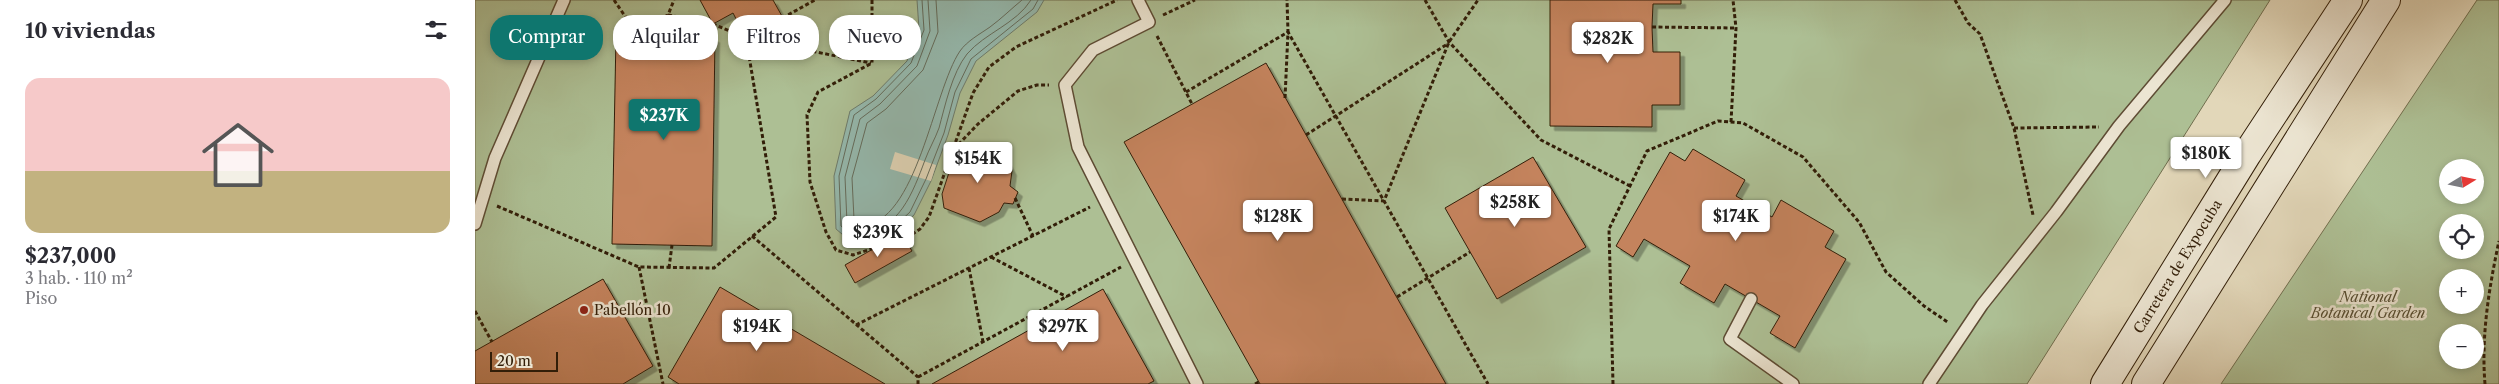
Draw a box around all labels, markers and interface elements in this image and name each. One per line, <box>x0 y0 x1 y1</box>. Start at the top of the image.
chip: Comprar <box>490 15 603 60</box>
chip: Alquilar <box>613 15 718 60</box>
chip: Filtros <box>728 15 819 60</box>
chip: Nuevo <box>829 15 921 60</box>
icon: filters <box>422 16 450 44</box>
text: 10 viviendas <box>25 18 156 43</box>
pin: $282K <box>1573 22 1643 64</box>
text: $282K <box>1583 28 1633 48</box>
pin: $237K <box>629 98 699 141</box>
text: $237K <box>640 105 688 125</box>
icon: home <box>193 110 283 200</box>
pin: $180K <box>2171 136 2241 179</box>
pin: $154K <box>943 142 1013 184</box>
text: $180K <box>2182 143 2230 163</box>
text: $154K <box>954 148 1002 168</box>
north arrow <box>2439 159 2484 204</box>
map controls <box>2439 159 2484 369</box>
pin: $258K <box>1480 186 1550 228</box>
text: $258K <box>1490 192 1540 212</box>
street label: Carretera de Expocuba <box>2129 196 2226 337</box>
pin: $128K <box>1243 200 1313 242</box>
pin: $174K <box>1701 200 1771 242</box>
text: $128K <box>1254 206 1302 226</box>
text: $174K <box>1713 206 1759 226</box>
button: locate <box>2439 214 2484 259</box>
pin: $239K <box>843 216 913 258</box>
text: $239K <box>853 222 903 242</box>
text: $237,000 <box>25 243 116 268</box>
text: 3 hab. · 110 m² <box>25 268 133 288</box>
button: + <box>2439 269 2484 314</box>
text: Piso <box>25 288 57 308</box>
park label: National Botanical Garden <box>2310 288 2425 322</box>
place label: Pabellón 10 <box>594 301 671 319</box>
marker: Pabellón 10 <box>578 304 590 316</box>
pin: $194K <box>722 310 792 352</box>
pin: $297K <box>1028 310 1098 352</box>
text: $194K <box>733 316 781 336</box>
text: $297K <box>1038 316 1088 336</box>
button: − <box>2439 324 2484 369</box>
scale bar <box>490 349 557 372</box>
text: 20 m <box>497 352 531 370</box>

